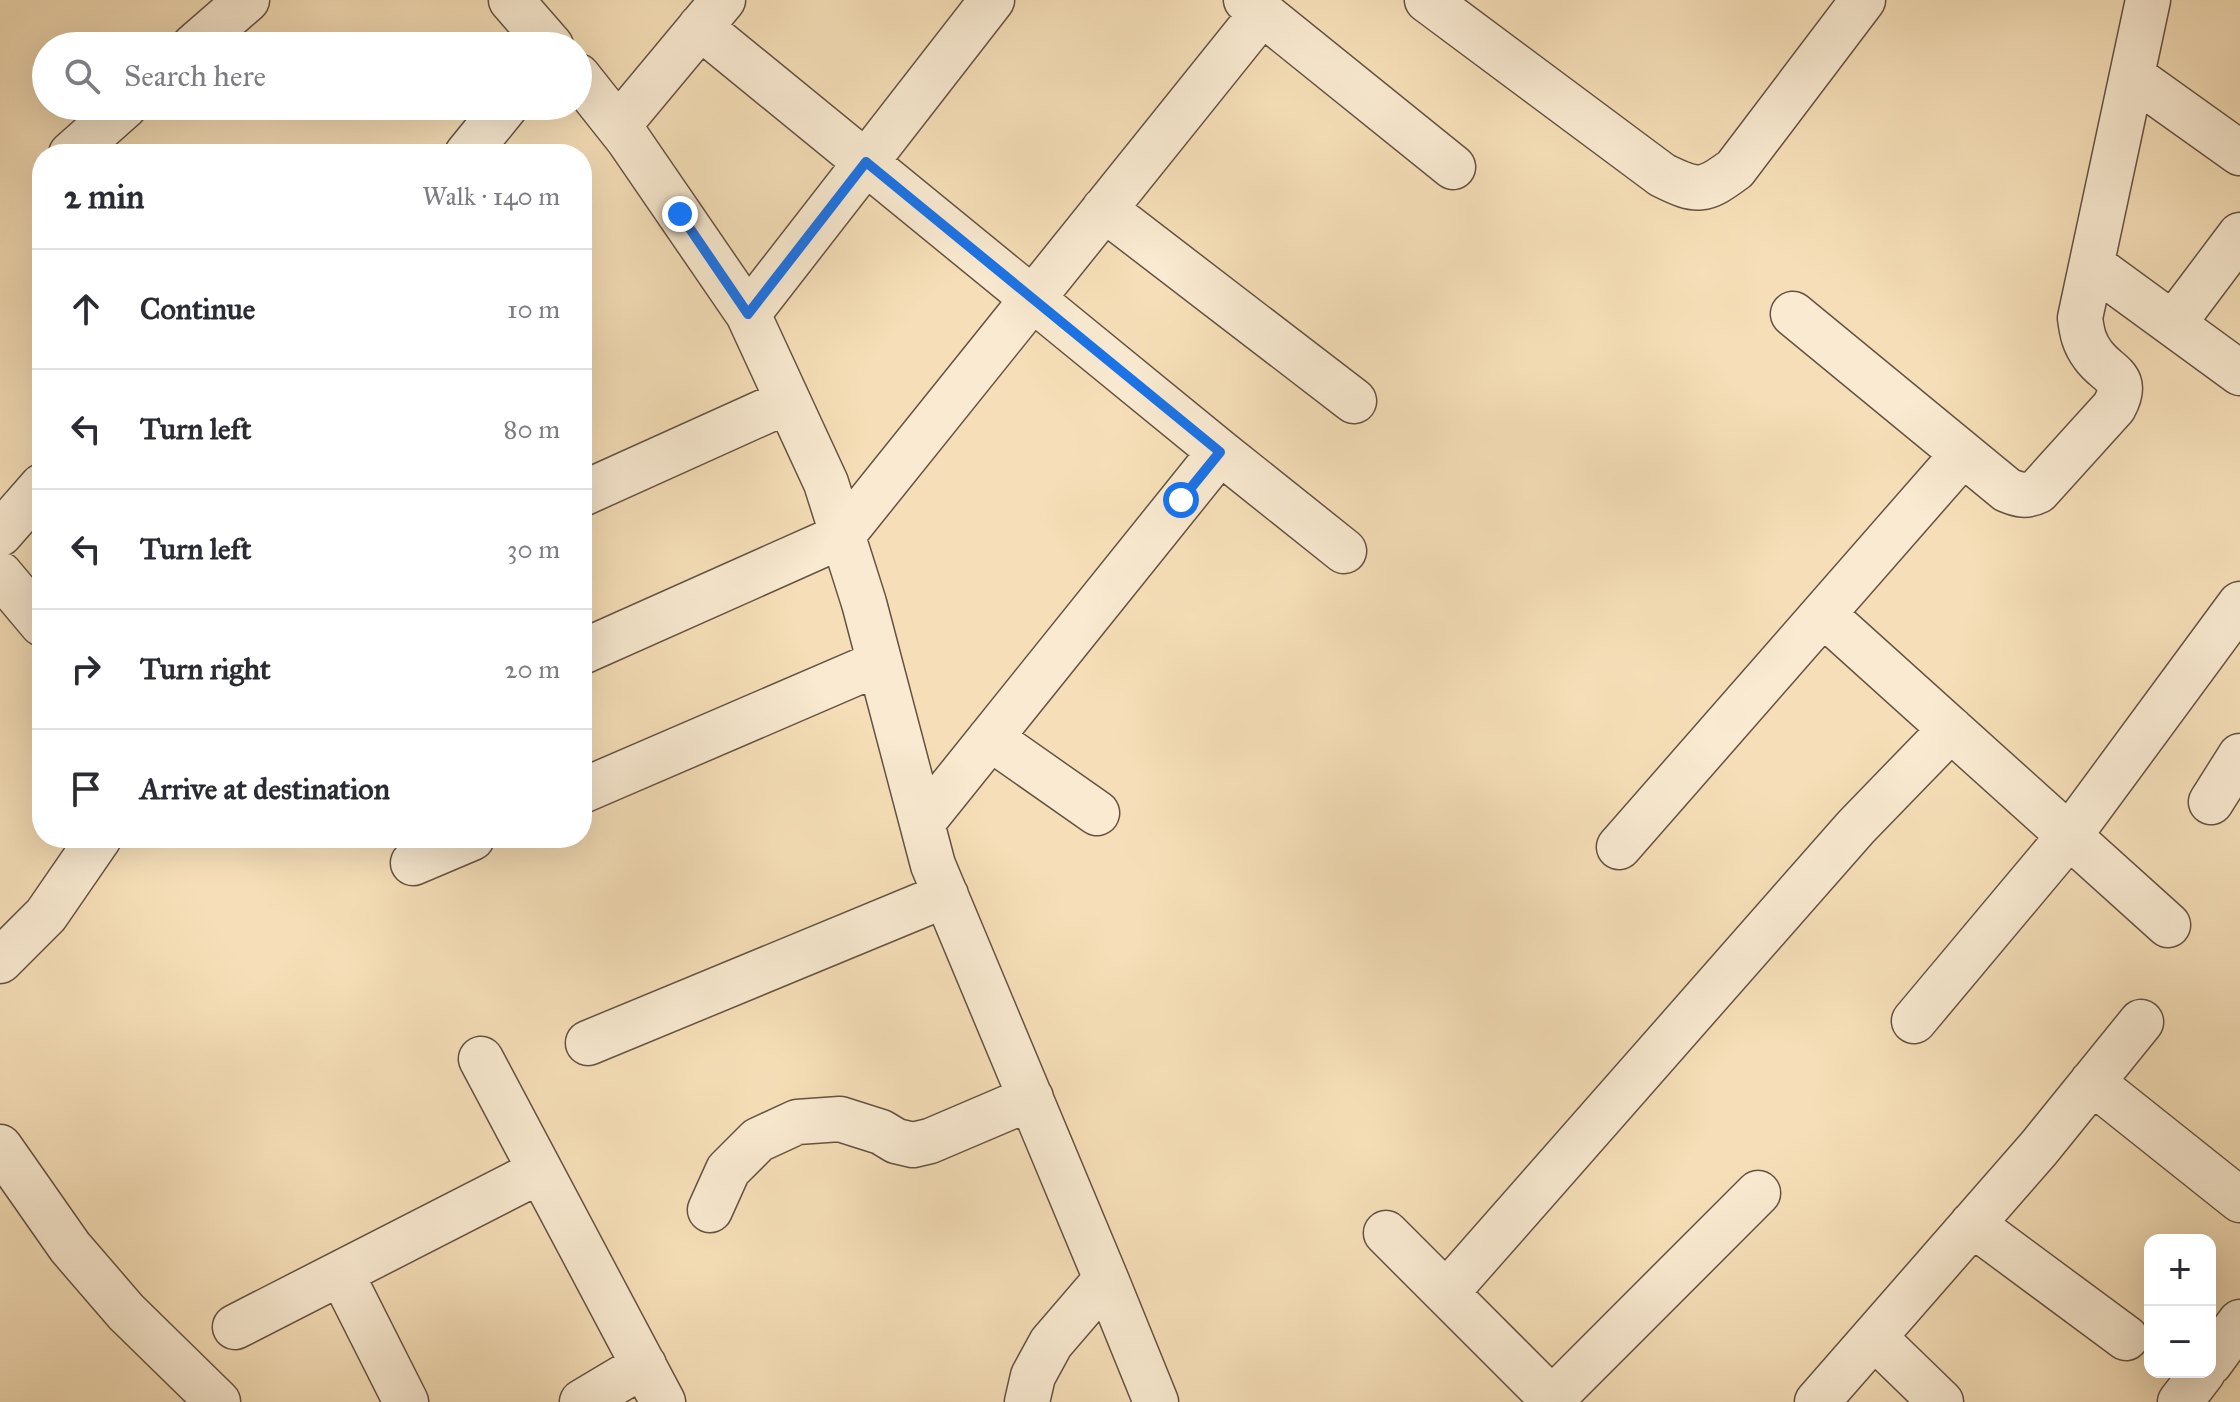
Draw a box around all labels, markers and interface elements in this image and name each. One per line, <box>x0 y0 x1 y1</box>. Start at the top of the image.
search box <box>32 32 592 120</box>
icon: search <box>60 54 104 98</box>
text: Search here <box>124 58 266 94</box>
text: 2 min <box>64 176 144 217</box>
text: Walk · 140 m <box>422 180 560 212</box>
route end <box>662 196 698 232</box>
icon: ahead <box>64 287 108 331</box>
text: Continue <box>140 291 255 327</box>
text: 10 m <box>507 293 560 325</box>
icon: left <box>64 407 108 451</box>
text: Turn left <box>140 411 251 447</box>
text: 80 m <box>504 413 560 445</box>
route start <box>1163 482 1199 518</box>
icon: left <box>64 527 108 571</box>
text: Turn left <box>140 531 251 567</box>
text: 30 m <box>507 533 560 565</box>
icon: right <box>64 647 108 691</box>
text: Turn right <box>140 651 271 687</box>
text: 20 m <box>505 653 560 685</box>
icon: arrive <box>64 767 108 811</box>
text: Arrive at destination <box>140 771 390 807</box>
map controls <box>2144 1234 2216 1378</box>
button: + <box>2144 1234 2216 1306</box>
button: − <box>2144 1306 2216 1378</box>

